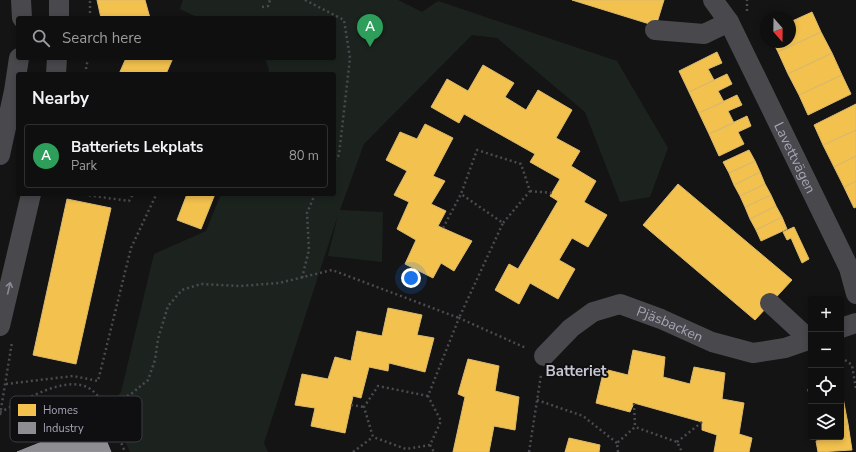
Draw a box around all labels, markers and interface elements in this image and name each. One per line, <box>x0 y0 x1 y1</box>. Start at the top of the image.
north arrow <box>760 12 796 48</box>
pin: A <box>357 14 383 47</box>
search box <box>16 16 336 60</box>
icon: search <box>30 27 52 49</box>
text: Search here <box>62 28 142 48</box>
text: Nearby <box>32 87 89 110</box>
street label: Lavettvägen <box>769 119 820 197</box>
text: Batteriets Lekplats <box>71 137 203 157</box>
text: A <box>41 147 51 165</box>
text: 80 m <box>289 147 319 165</box>
text: Park <box>71 157 97 175</box>
your location <box>401 268 421 288</box>
one-way arrow <box>5 282 13 295</box>
map controls <box>808 296 844 440</box>
button: + <box>808 296 844 332</box>
street label: Pjäsbacken <box>634 302 706 347</box>
button: − <box>808 332 844 368</box>
district label: Batteriet <box>545 361 607 381</box>
button: locate <box>808 368 844 404</box>
legend <box>10 396 142 442</box>
text: Homes <box>43 403 78 418</box>
button: layers <box>808 404 844 440</box>
text: Industry <box>43 421 84 436</box>

